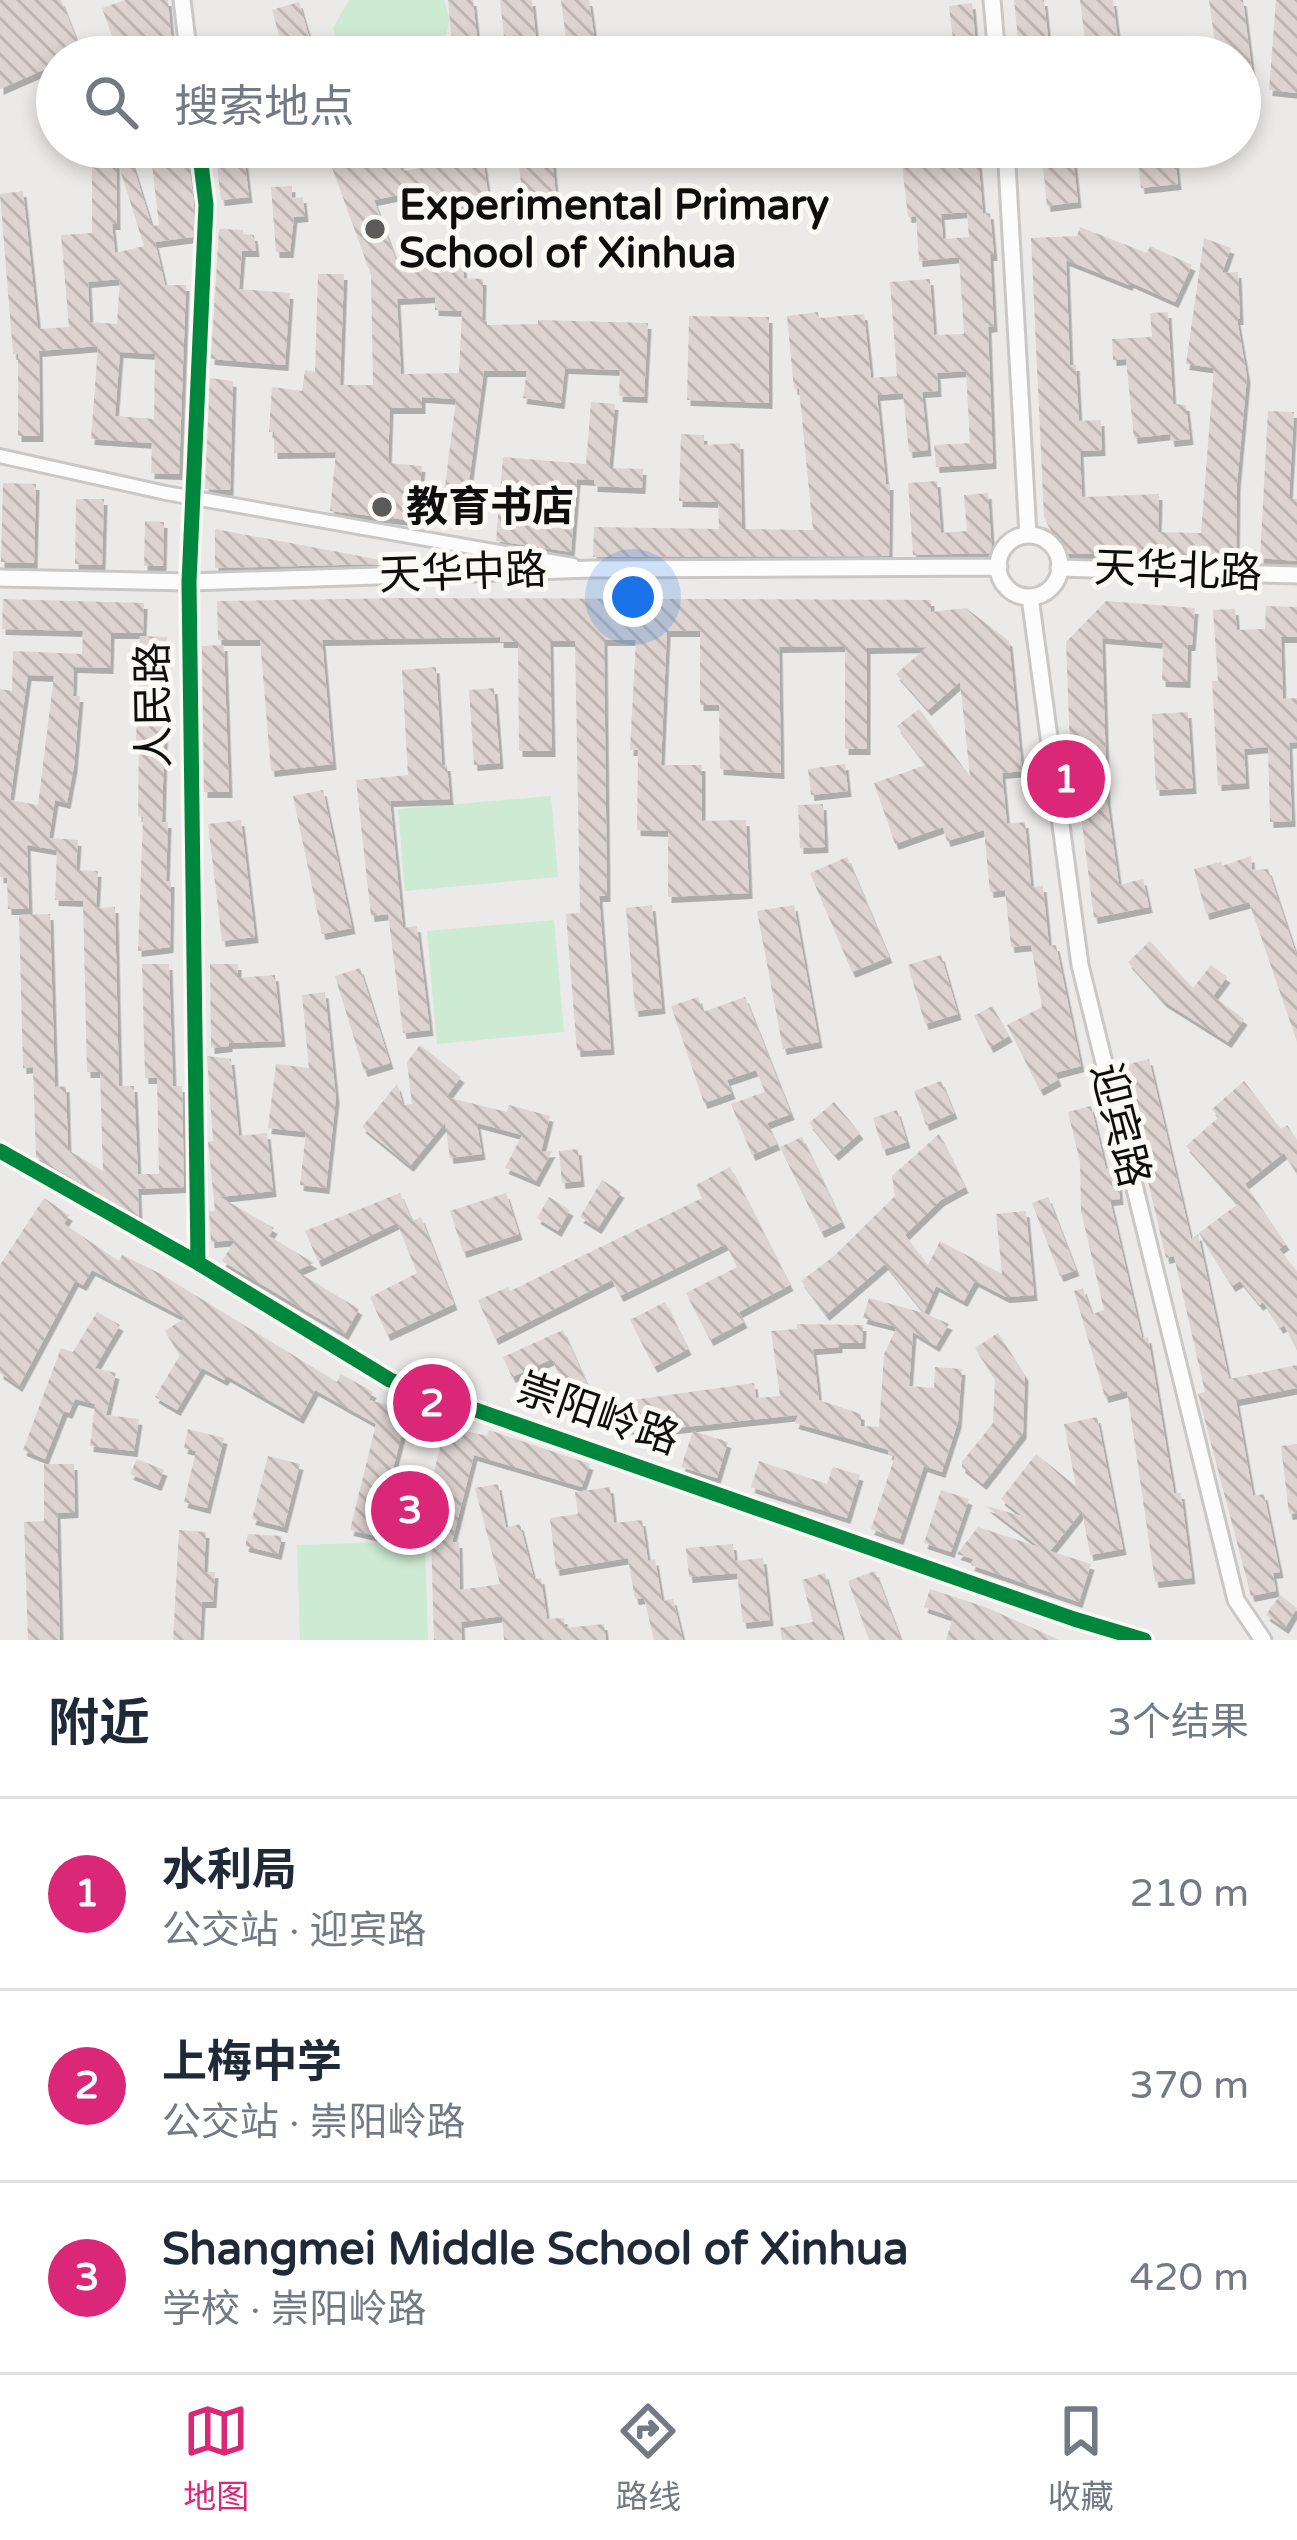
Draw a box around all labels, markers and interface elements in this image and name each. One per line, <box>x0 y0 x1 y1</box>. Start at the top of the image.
search box <box>36 36 1261 168</box>
icon: search <box>78 69 144 135</box>
text: 搜索地点 <box>174 81 354 135</box>
place label: Experimental Primary School of Xinhua <box>399 180 829 279</box>
marker: Experimental Primary School of Xinhua <box>362 216 388 242</box>
place label: 教育书店 <box>406 482 574 533</box>
marker: 教育书店 <box>369 494 395 520</box>
street label: 天华北路 <box>1093 543 1263 599</box>
street label: 天华中路 <box>378 545 548 601</box>
your location <box>603 567 663 627</box>
street label: 人民路 <box>127 642 181 768</box>
pin: 1 <box>1027 734 1105 824</box>
street label: 迎宾路 <box>1080 1058 1160 1192</box>
pin: 2 <box>393 1358 471 1448</box>
street label: 崇阳岭路 <box>510 1363 686 1465</box>
pin: 3 <box>371 1465 449 1555</box>
text: 附近 <box>48 1693 150 1755</box>
text: 3个结果 <box>1108 1699 1249 1746</box>
text: 水利局 <box>162 1844 297 1898</box>
text: 1 <box>75 1870 99 1917</box>
text: 210 m <box>1130 1870 1249 1917</box>
text: 公交站 · 迎宾路 <box>162 1907 426 1954</box>
text: 上梅中学 <box>162 2036 342 2090</box>
text: 2 <box>75 2062 99 2109</box>
text: 370 m <box>1130 2062 1249 2109</box>
text: 公交站 · 崇阳岭路 <box>162 2099 465 2146</box>
text: Shangmei Middle School of Xinhua <box>162 2223 908 2277</box>
text: 3 <box>75 2254 99 2301</box>
text: 420 m <box>1130 2254 1249 2301</box>
text: 学校 · 崇阳岭路 <box>162 2286 426 2333</box>
tab: 地图 <box>183 2398 249 2518</box>
tab: 路线 <box>615 2398 681 2518</box>
tab: 收藏 <box>1048 2398 1114 2518</box>

